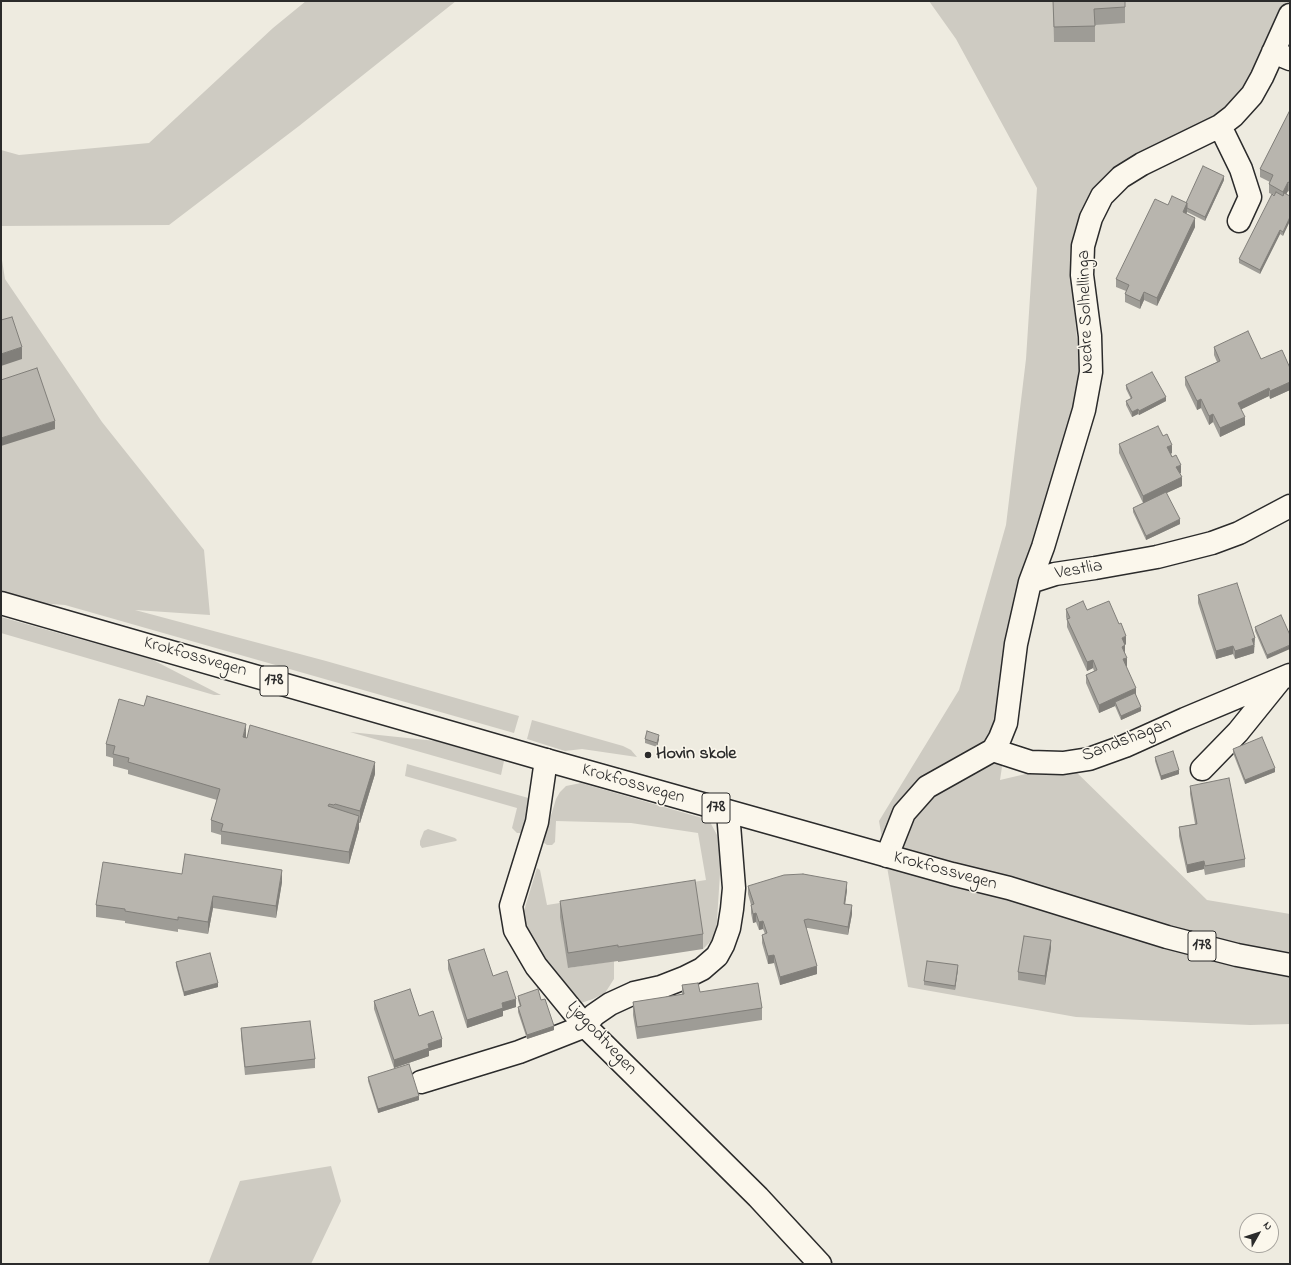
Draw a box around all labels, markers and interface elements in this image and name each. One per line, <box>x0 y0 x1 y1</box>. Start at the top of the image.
street label: Nedre Solhellinga <box>1074 249 1100 375</box>
street label: Vestlia <box>1054 556 1104 586</box>
street label: Krokfossvegen <box>141 633 249 683</box>
road number: 178 <box>260 666 288 696</box>
street label: Sandshagan <box>1079 714 1175 768</box>
place label: Hovin skole <box>656 744 736 766</box>
marker: Hovin skole <box>643 750 653 760</box>
street label: Krokfossvegen <box>579 760 687 810</box>
road number: 178 <box>702 793 730 823</box>
street label: Krokfossvegen <box>891 848 999 896</box>
road number: 178 <box>1188 931 1216 961</box>
street label: Ljøgodtvegen <box>561 997 641 1081</box>
north arrow <box>1239 1213 1279 1253</box>
text: N <box>1259 1218 1276 1234</box>

